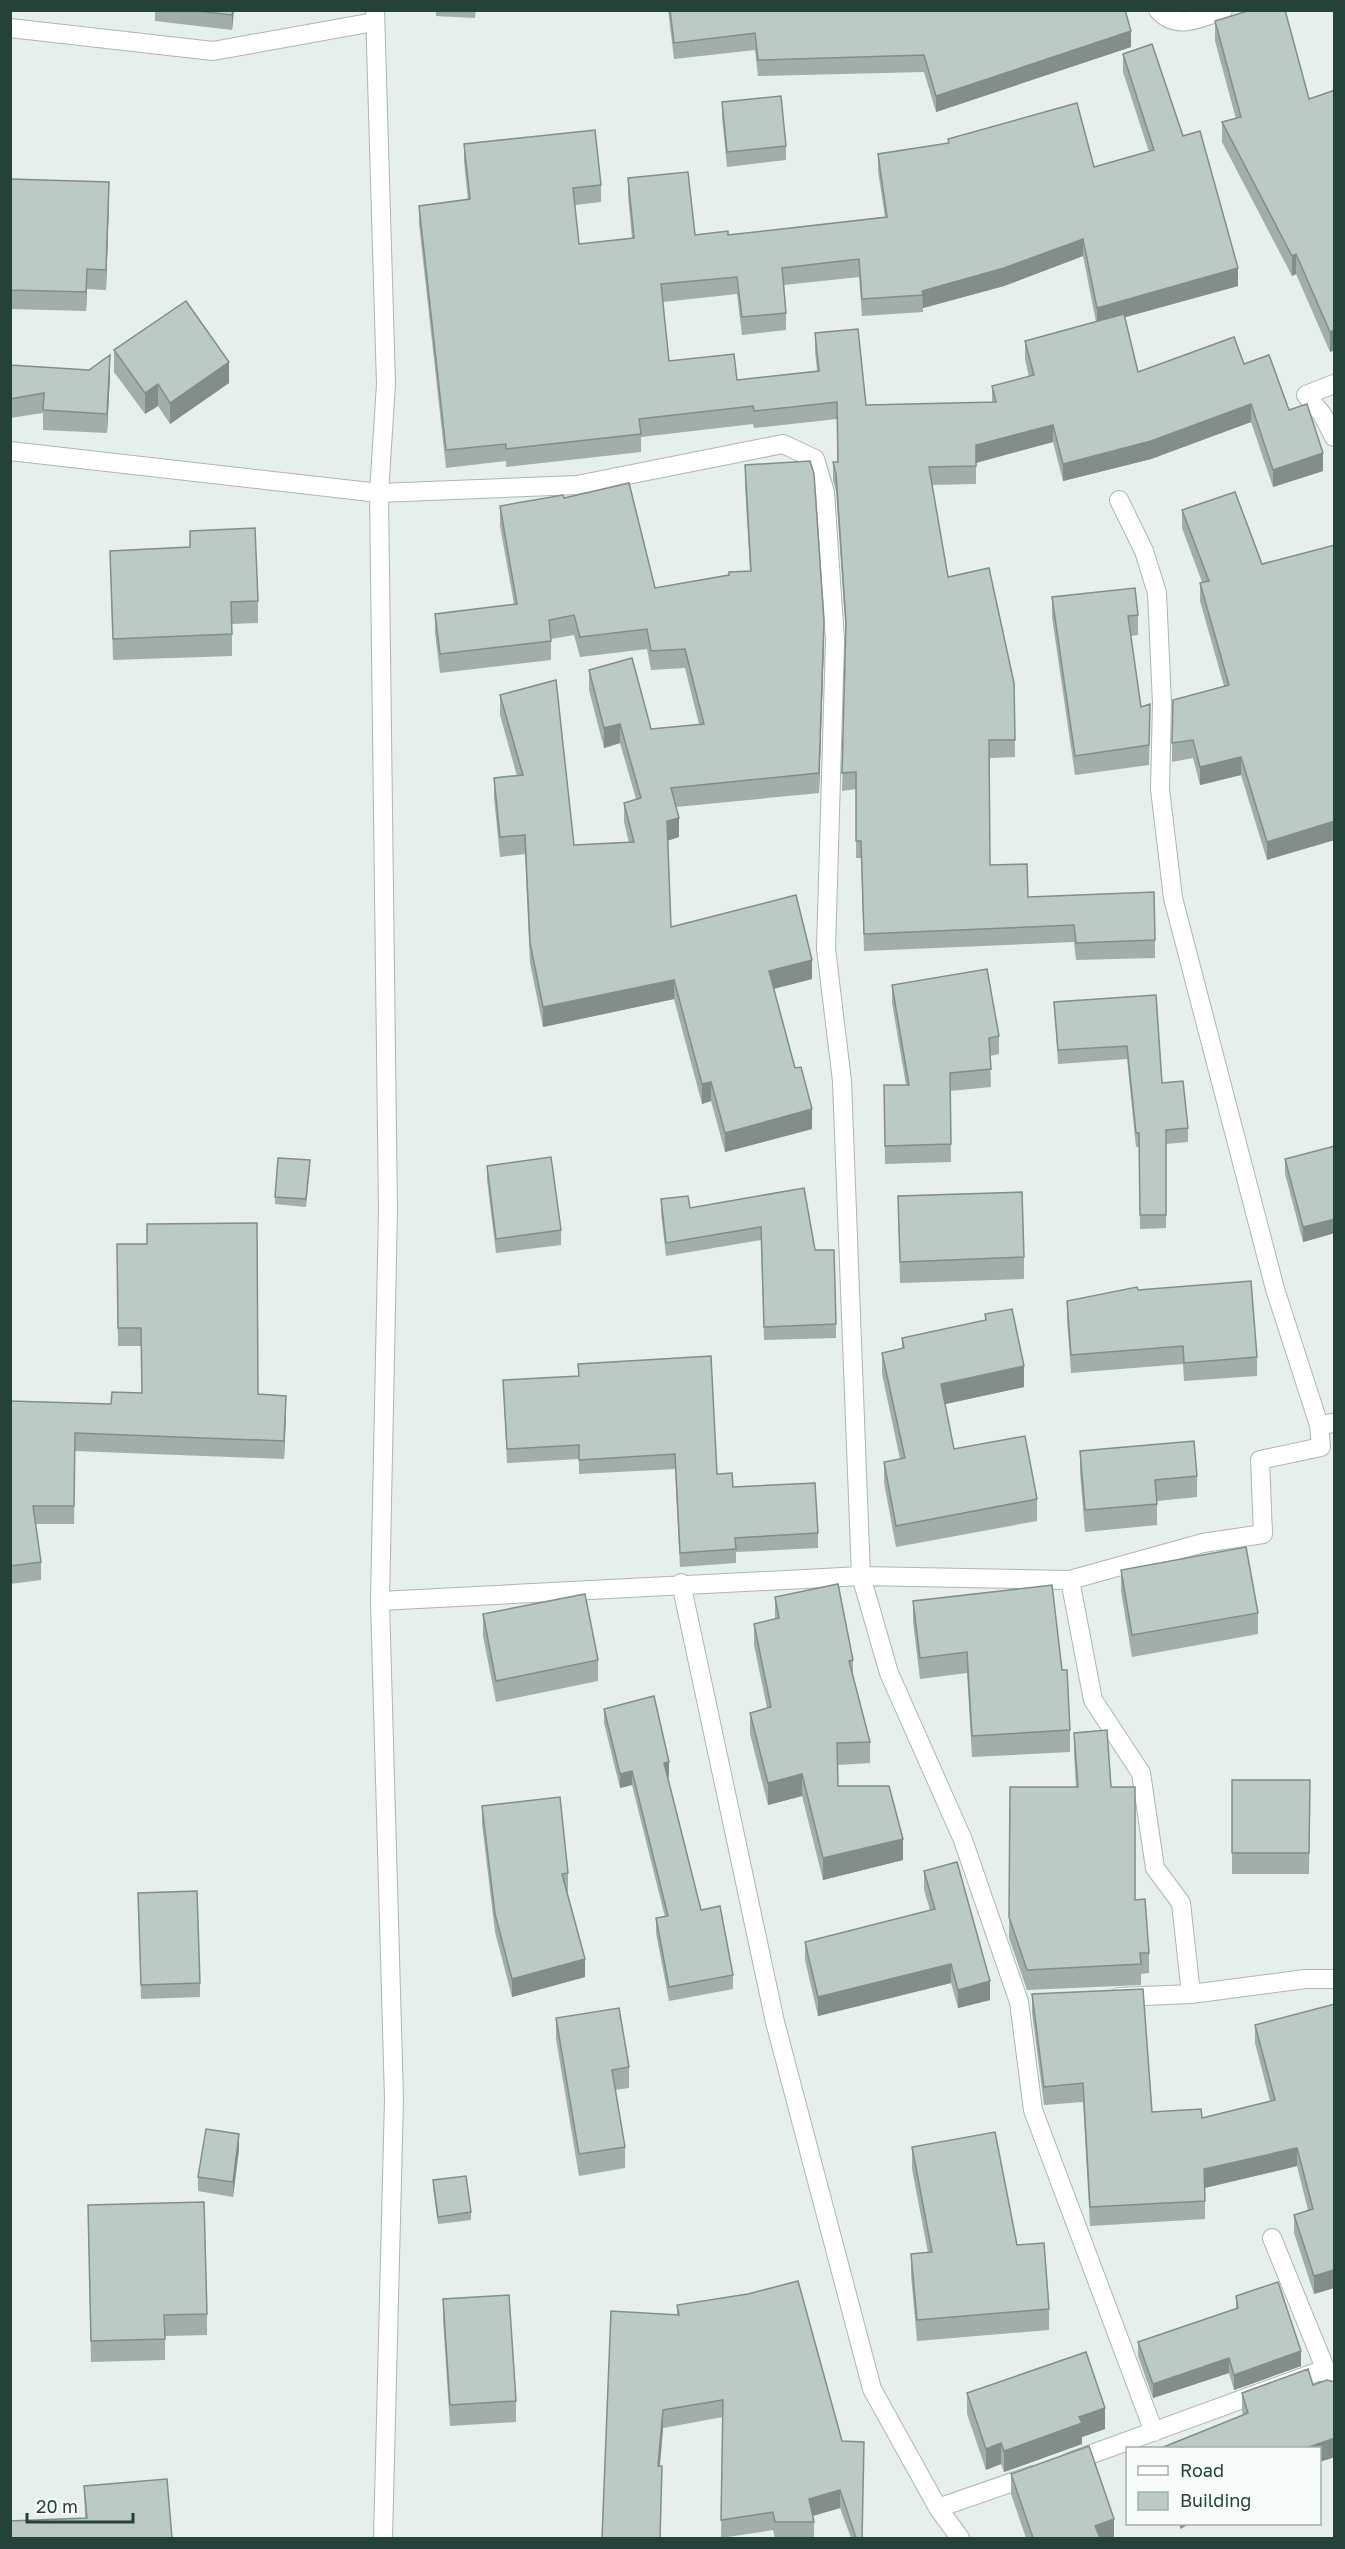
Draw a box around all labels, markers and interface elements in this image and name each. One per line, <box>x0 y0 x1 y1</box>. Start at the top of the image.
legend <box>1126 2447 1321 2525</box>
text: Road <box>1180 2459 1224 2481</box>
scale bar <box>27 2486 134 2524</box>
text: Building <box>1180 2489 1251 2511</box>
text: 20 m <box>36 2495 78 2517</box>

